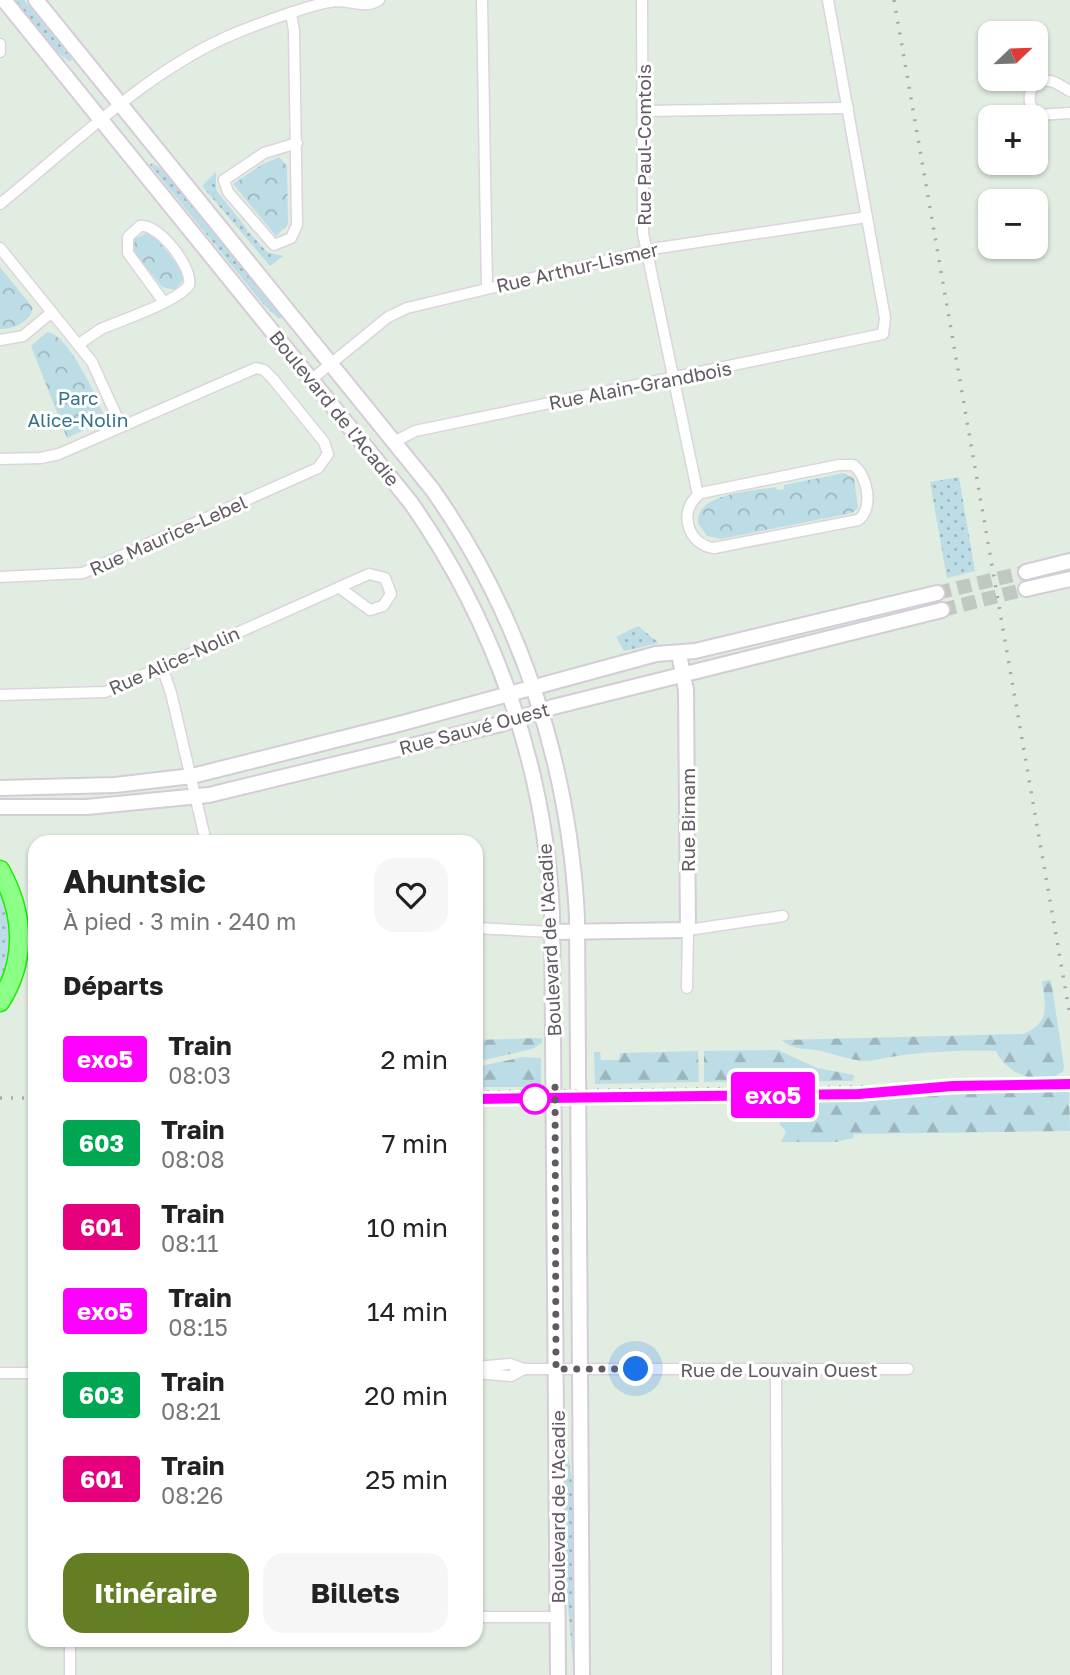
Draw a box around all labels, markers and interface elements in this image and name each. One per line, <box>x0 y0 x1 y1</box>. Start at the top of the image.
north arrow <box>978 21 1048 91</box>
map controls <box>978 21 1048 259</box>
street label: Rue Paul-Comtois <box>632 64 655 226</box>
button: + <box>978 105 1048 175</box>
button: − <box>978 189 1048 259</box>
street label: Rue Arthur-Lismer <box>494 237 661 297</box>
street label: Boulevard de l'Acadie <box>265 326 405 490</box>
street label: Rue Alain-Grandbois <box>547 356 733 414</box>
park label: Parc Alice-Nolin <box>28 386 128 431</box>
street label: Rue Maurice-Lebel <box>86 490 250 580</box>
street label: Rue Alice-Nolin <box>105 621 243 699</box>
street label: Rue Sauvé Ouest <box>396 697 552 759</box>
street label: Rue Birnam <box>676 768 699 872</box>
street label: Boulevard de l'Acadie <box>532 843 566 1037</box>
button: heart <box>374 858 448 932</box>
text: Ahuntsic <box>63 861 206 900</box>
text: À pied · 3 min · 240 m <box>63 907 296 935</box>
text: Départs <box>63 970 164 1001</box>
text: Train <box>168 1030 232 1061</box>
text: exo5 <box>77 1044 133 1073</box>
text: 2 min <box>380 1044 448 1075</box>
text: 08:03 <box>168 1061 231 1089</box>
line badge: exo5 <box>724 1072 822 1118</box>
text: exo5 <box>745 1080 801 1109</box>
unlabelled marker <box>520 1084 550 1114</box>
text: Train <box>161 1114 225 1145</box>
text: 603 <box>79 1128 124 1157</box>
text: 7 min <box>382 1128 448 1159</box>
text: 08:08 <box>161 1145 224 1173</box>
text: Train <box>161 1198 225 1229</box>
text: 601 <box>80 1212 123 1241</box>
text: 10 min <box>367 1212 448 1243</box>
text: 08:11 <box>161 1229 219 1257</box>
text: Train <box>168 1282 232 1313</box>
text: exo5 <box>77 1296 133 1325</box>
text: 14 min <box>367 1296 448 1327</box>
text: 08:15 <box>168 1313 228 1341</box>
your location <box>618 1351 653 1386</box>
street label: Rue de Louvain Ouest <box>680 1358 878 1381</box>
text: Train <box>161 1366 225 1397</box>
text: 603 <box>79 1380 124 1409</box>
text: 20 min <box>364 1380 448 1411</box>
text: 08:21 <box>161 1397 221 1425</box>
street label: Boulevard de l'Acadie <box>546 1410 569 1604</box>
text: Train <box>161 1450 225 1481</box>
text: 601 <box>80 1464 123 1493</box>
text: 25 min <box>365 1464 448 1495</box>
text: 08:26 <box>161 1481 223 1509</box>
button: Itinéraire <box>63 1553 249 1633</box>
button: Billets <box>263 1553 448 1633</box>

